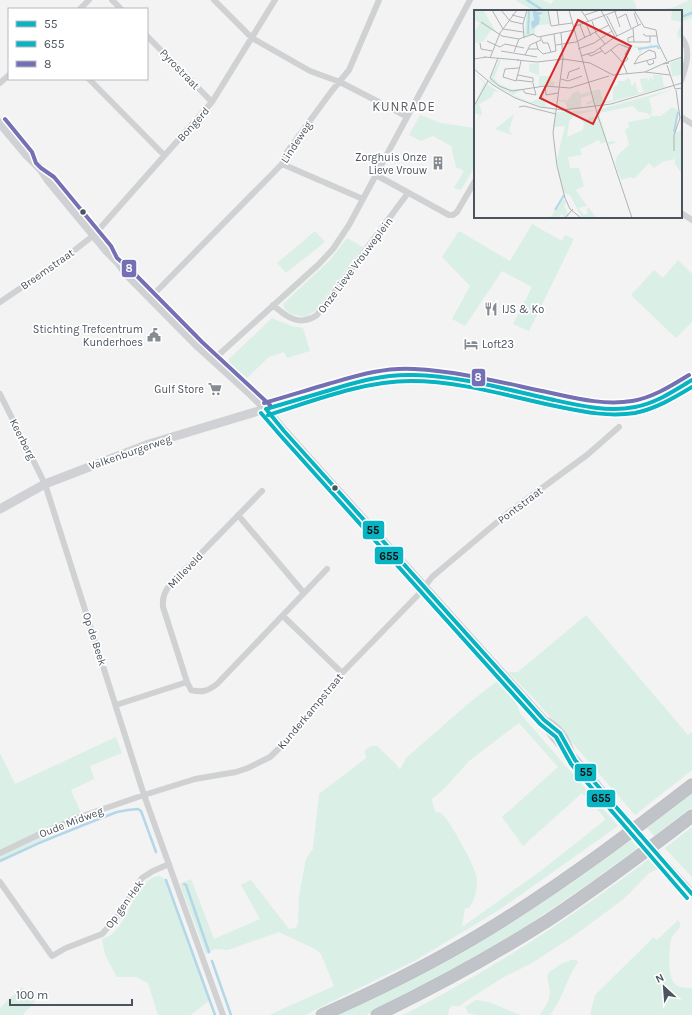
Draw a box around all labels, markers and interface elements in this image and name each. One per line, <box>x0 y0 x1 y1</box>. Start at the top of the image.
legend <box>8 8 148 80</box>
inset map <box>474 10 682 218</box>
text: 55 <box>44 17 58 31</box>
text: 655 <box>44 37 65 51</box>
street label: Pyrostraat <box>157 46 202 92</box>
text: 8 <box>44 57 51 71</box>
district label: KUNRADE <box>372 99 436 114</box>
street label: Bongerd <box>175 104 212 144</box>
street label: Lindeweg <box>278 118 315 166</box>
place label: Zorghuis Onze Lieve Vrouw <box>355 151 427 177</box>
building icon: Zorghuis Onze Lieve Vrouw <box>430 155 446 171</box>
unlabelled marker <box>78 207 88 217</box>
street label: Onze Lieve Vrouweplein <box>315 215 396 316</box>
street label: Breemstraat <box>18 246 77 293</box>
line badge: 8 <box>121 259 137 278</box>
text: 8 <box>125 262 133 275</box>
restaurant icon: IJS & Ko <box>483 301 499 317</box>
place label: IJS & Ko <box>502 303 544 316</box>
place label: Stichting Trefcentrum Kunderhoes <box>33 323 143 349</box>
public building icon: Stichting Trefcentrum Kunderhoes <box>146 327 162 343</box>
hotel icon: Loft23 <box>463 336 479 352</box>
place label: Loft23 <box>482 338 514 351</box>
line badge: 8 <box>471 368 486 387</box>
text: 8 <box>474 371 482 384</box>
supermarket icon: Gulf Store <box>207 381 223 397</box>
place label: Gulf Store <box>154 383 204 396</box>
street label: Keerberg <box>7 417 39 463</box>
street label: Valkenburgerweg <box>87 432 174 473</box>
unlabelled marker <box>330 483 340 493</box>
street label: Pontstraat <box>495 484 545 527</box>
line badge: 55 <box>362 520 385 540</box>
text: 55 <box>367 524 379 537</box>
line badge: 655 <box>374 546 404 565</box>
street label: Milleveld <box>165 550 206 591</box>
text: 655 <box>379 550 399 563</box>
street label: Op de Beek <box>80 611 109 667</box>
street label: Kunderkampstraat <box>275 671 346 752</box>
line badge: 55 <box>574 763 597 782</box>
text: 55 <box>580 766 592 779</box>
line badge: 655 <box>586 789 616 808</box>
text: 655 <box>591 792 611 805</box>
street label: Oude Midweg <box>37 804 106 841</box>
street label: Op gen Hek <box>103 878 146 931</box>
north arrow <box>644 967 684 1007</box>
text: N <box>653 971 666 986</box>
scale bar <box>10 981 132 1007</box>
text: 100 m <box>16 988 48 1002</box>

